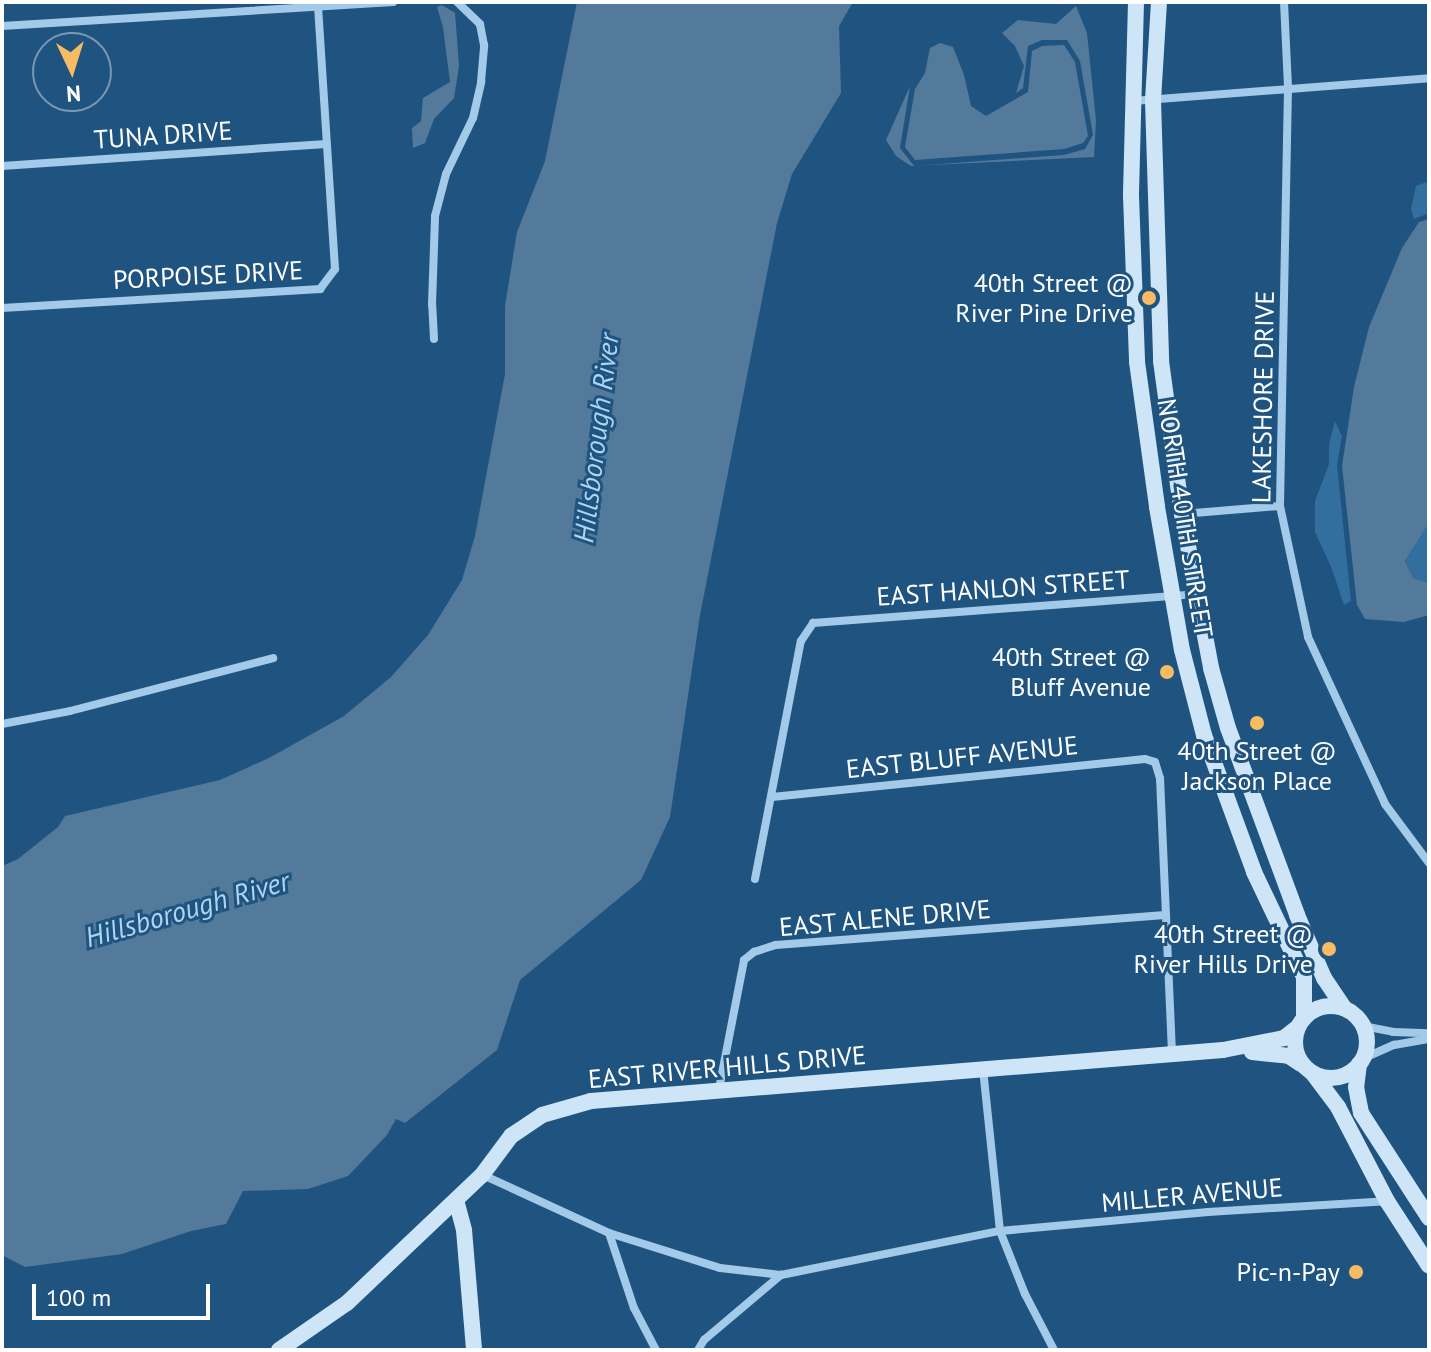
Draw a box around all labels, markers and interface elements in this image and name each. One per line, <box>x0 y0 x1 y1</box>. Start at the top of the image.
north arrow <box>32 32 112 112</box>
text: N <box>65 79 82 108</box>
street label: TUNA DRIVE <box>92 115 234 155</box>
street label: PORPOISE DRIVE <box>112 254 304 296</box>
place label: 40th Street @ River Pine Drive <box>955 267 1133 328</box>
marker: 40th Street @ River Pine Drive <box>1140 289 1158 307</box>
street label: LAKESHORE DRIVE <box>1246 290 1280 504</box>
water label: Hillsborough River <box>566 331 626 545</box>
street label: NORTH 40TH STREET <box>1151 396 1219 640</box>
street label: EAST HANLON STREET <box>875 564 1131 612</box>
place label: 40th Street @ Bluff Avenue <box>992 641 1151 702</box>
marker: 40th Street @ Bluff Avenue <box>1158 663 1176 681</box>
marker: 40th Street @ Jackson Place <box>1248 714 1266 732</box>
street label: EAST BLUFF AVENUE <box>844 729 1080 785</box>
place label: 40th Street @ Jackson Place <box>1177 735 1337 796</box>
water label: Hillsborough River <box>81 864 293 954</box>
street label: EAST ALENE DRIVE <box>777 893 993 943</box>
place label: 40th Street @ River Hills Drive <box>1134 918 1313 980</box>
marker: 40th Street @ River Hills Drive <box>1320 940 1338 958</box>
street label: EAST RIVER HILLS DRIVE <box>586 1039 868 1095</box>
street label: MILLER AVENUE <box>1100 1172 1284 1218</box>
place label: Pic-n-Pay <box>1236 1256 1340 1288</box>
marker: Pic-n-Pay <box>1347 1263 1365 1281</box>
scale bar <box>36 1268 214 1318</box>
text: 100 m <box>46 1282 111 1313</box>

